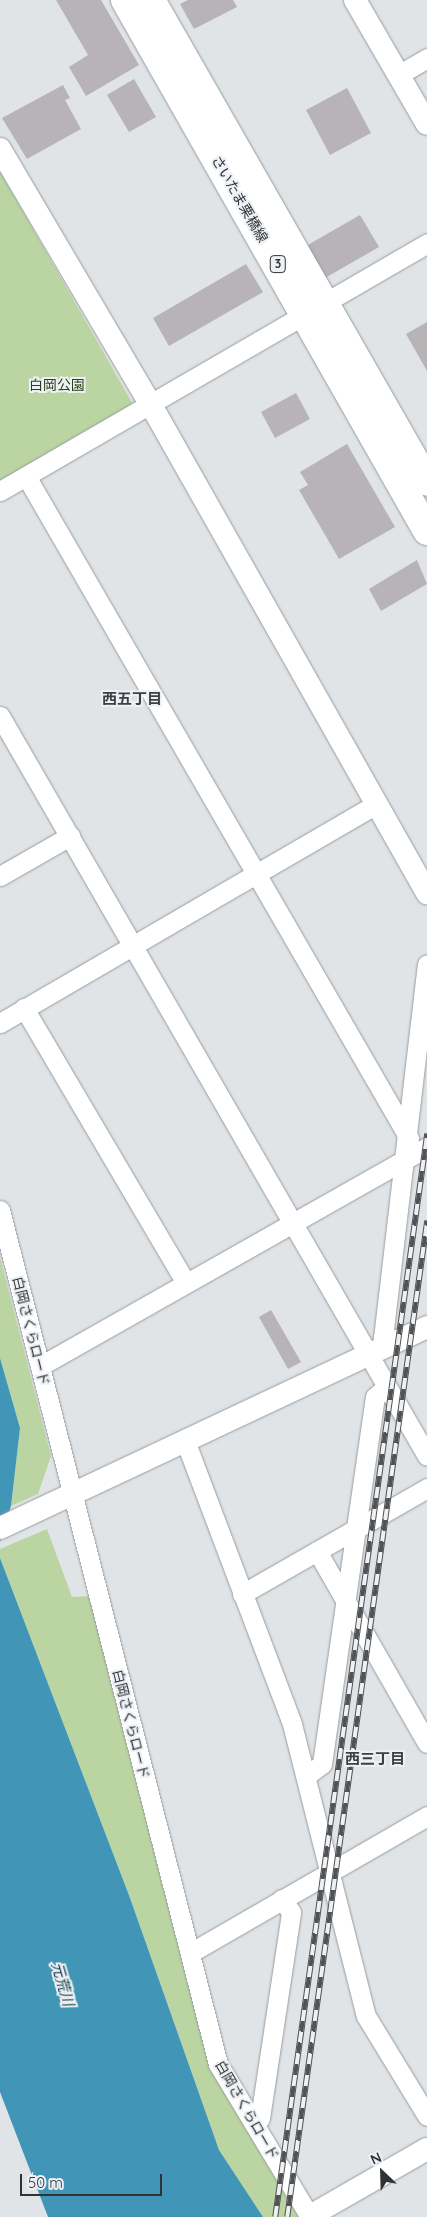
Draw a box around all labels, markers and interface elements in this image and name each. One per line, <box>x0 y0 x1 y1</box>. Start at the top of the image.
street label: さいたま栗橋線 <box>208 152 272 246</box>
road number: 3 <box>269 254 287 274</box>
park label: 白岡公園 <box>29 377 85 393</box>
district label: 西五丁目 <box>102 690 162 708</box>
street label: 白岡さくらロード <box>9 1275 53 1387</box>
street label: 白岡さくらロード <box>109 1668 153 1780</box>
district label: 西三丁目 <box>345 1750 405 1768</box>
water label: 元荒川 <box>48 1960 78 2008</box>
street label: 白岡さくらロード <box>212 2057 282 2163</box>
north arrow <box>357 2147 407 2197</box>
text: N <box>368 2148 384 2169</box>
scale bar <box>22 2164 165 2196</box>
text: 50 m <box>28 2173 63 2192</box>

